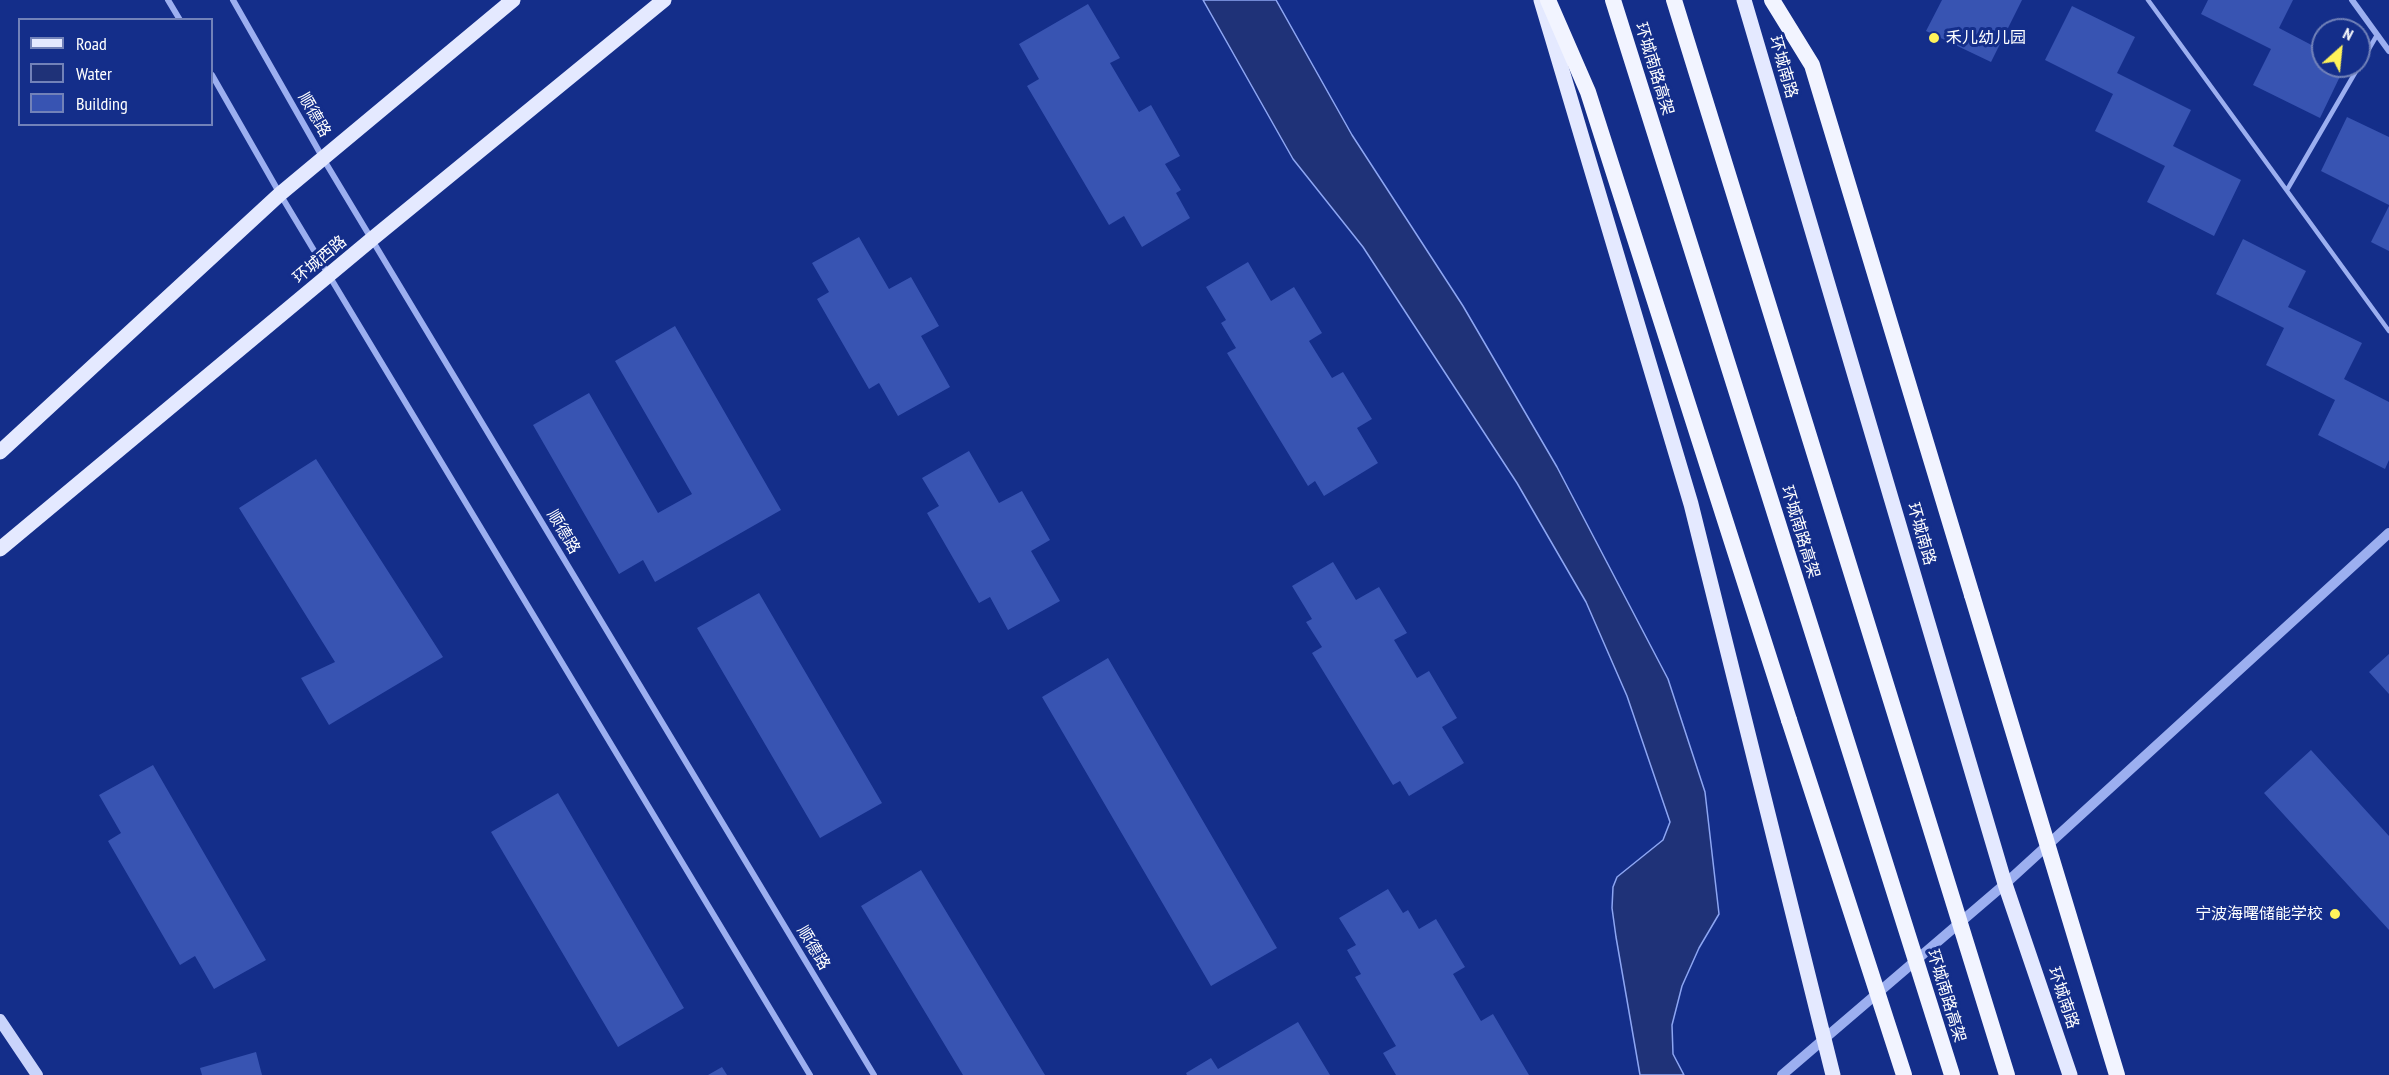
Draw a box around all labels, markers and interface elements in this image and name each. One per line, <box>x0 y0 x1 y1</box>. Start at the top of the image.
legend <box>18 18 213 126</box>
north arrow <box>2311 18 2371 78</box>
street label: 环城南路高架 <box>1631 20 1677 118</box>
text: N <box>2340 23 2357 45</box>
place label: 禾儿幼儿园 <box>1946 28 2026 48</box>
marker: 禾儿幼儿园 <box>1927 31 1941 45</box>
text: Road <box>76 32 107 55</box>
street label: 环城南路 <box>1765 34 1801 100</box>
text: Water <box>76 62 112 85</box>
street label: 顺德路 <box>294 89 334 141</box>
text: Building <box>76 92 128 115</box>
street label: 环城西路 <box>289 232 351 288</box>
street label: 环城南路高架 <box>1777 483 1823 581</box>
street label: 环城南路 <box>1903 501 1939 567</box>
street label: 顺德路 <box>542 506 584 558</box>
place label: 宁波海曙储能学校 <box>2195 904 2323 924</box>
marker: 宁波海曙储能学校 <box>2328 907 2342 921</box>
street label: 顺德路 <box>792 922 834 974</box>
street label: 环城南路高架 <box>1923 947 1969 1045</box>
street label: 环城南路 <box>2044 965 2082 1031</box>

